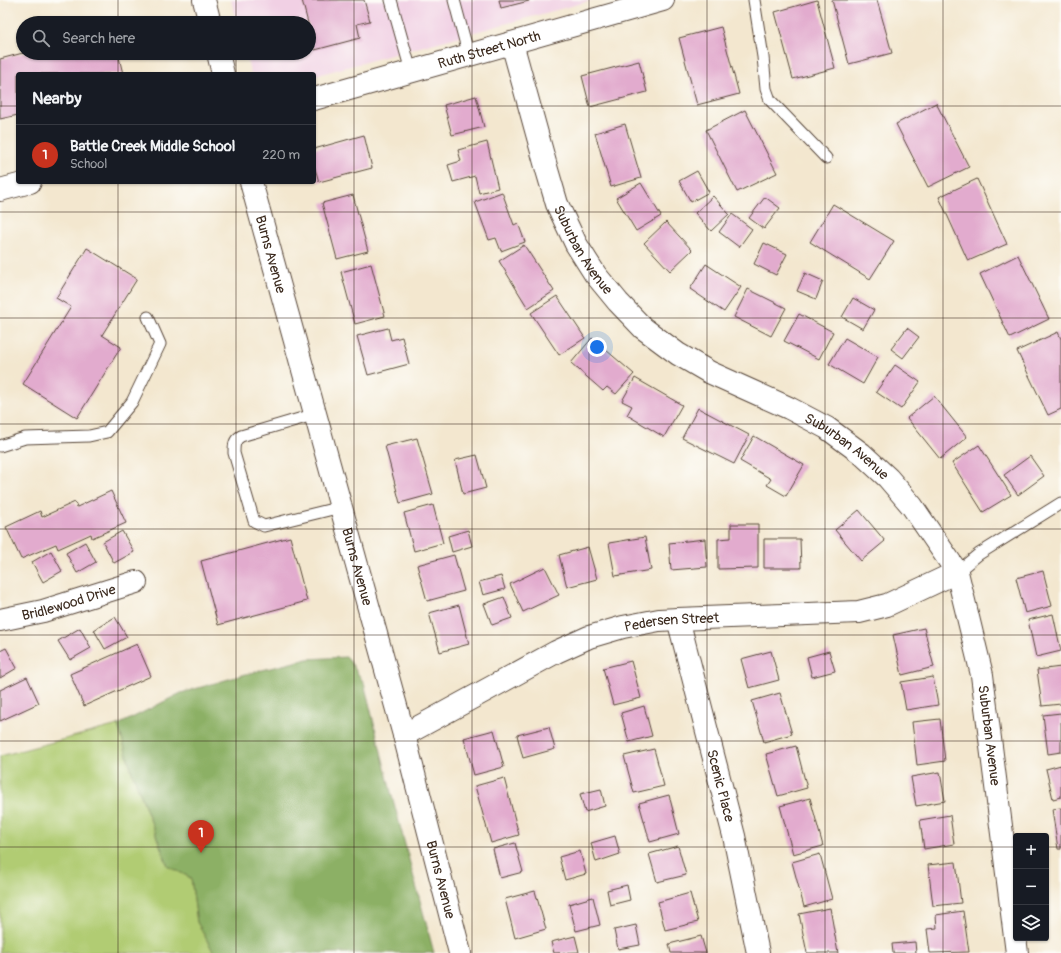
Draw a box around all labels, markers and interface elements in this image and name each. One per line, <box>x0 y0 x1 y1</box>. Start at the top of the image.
search box <box>16 16 316 60</box>
icon: search <box>30 27 52 49</box>
street label: Ruth Street North <box>436 27 542 72</box>
text: Search here <box>62 29 135 48</box>
text: Nearby <box>32 88 81 109</box>
text: Battle Creek Middle School <box>70 137 235 156</box>
text: 1 <box>42 147 48 163</box>
text: 220 m <box>262 147 300 163</box>
text: School <box>70 156 107 172</box>
street label: Suburban Avenue <box>550 203 616 298</box>
street label: Burns Avenue <box>252 214 289 295</box>
your location <box>587 337 607 357</box>
street label: Suburban Avenue <box>802 410 892 483</box>
street label: Burns Avenue <box>338 526 376 608</box>
street label: Bridlewood Drive <box>20 581 118 624</box>
street label: Pedersen Street <box>623 609 720 636</box>
street label: Suburban Avenue <box>974 684 1004 787</box>
street label: Scenic Place <box>703 748 738 824</box>
pin: 1 <box>188 820 214 853</box>
map controls <box>1013 833 1049 941</box>
button: + <box>1013 833 1049 869</box>
street label: Burns Avenue <box>422 839 459 921</box>
button: − <box>1013 869 1049 905</box>
button: layers <box>1013 905 1049 941</box>

